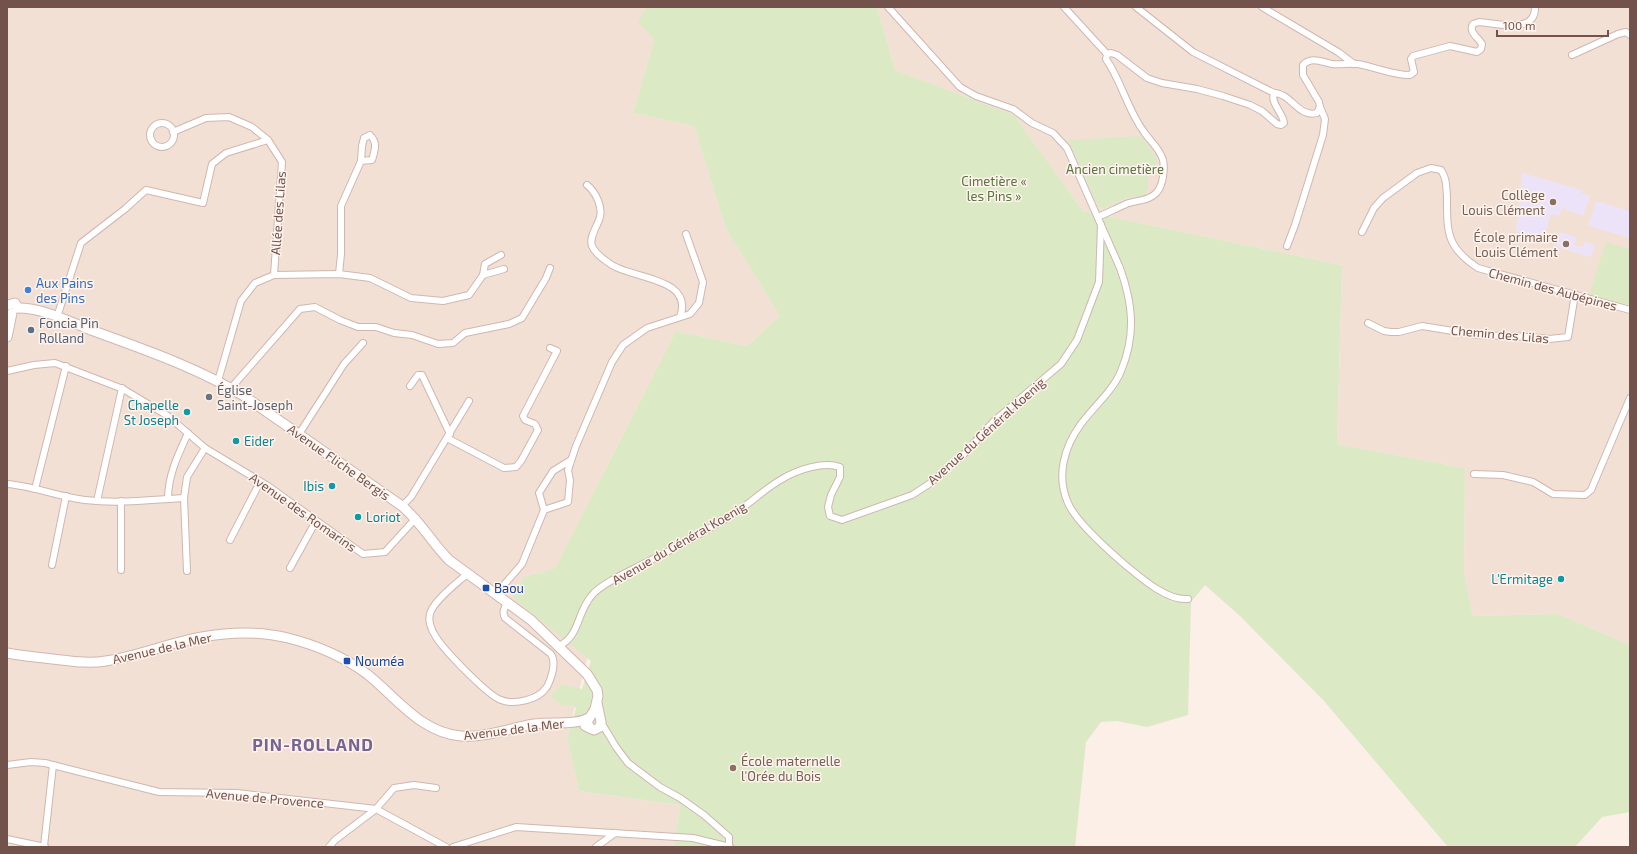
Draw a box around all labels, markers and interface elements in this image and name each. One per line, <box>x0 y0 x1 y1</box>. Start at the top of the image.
scale bar <box>1497 12 1608 38</box>
text: 100 m <box>1503 18 1535 32</box>
park label: Ancien cimetière <box>1066 161 1164 177</box>
street label: Allée des Lilas <box>267 170 289 256</box>
park label: Cimetière « les Pins » <box>961 173 1027 204</box>
place label: Collège Louis Clément <box>1462 187 1545 218</box>
marker: Collège Louis Clément <box>1548 197 1558 207</box>
place label: École primaire Louis Clément <box>1474 228 1558 260</box>
marker: École primaire Louis Clément <box>1561 239 1571 249</box>
street label: Chemin des Aubépines <box>1487 264 1619 314</box>
place label: Aux Pains des Pins <box>36 275 93 306</box>
marker: Aux Pains des Pins <box>23 285 33 295</box>
place label: Foncia Pin Rolland <box>39 315 99 346</box>
street label: Chemin des Lilas <box>1450 322 1550 346</box>
marker: Foncia Pin Rolland <box>26 325 36 335</box>
street label: Avenue du Général Koenig <box>924 374 1048 488</box>
place label: Église Saint-Joseph <box>217 381 293 413</box>
marker: Église Saint-Joseph <box>204 392 214 402</box>
place label: Chapelle St Joseph <box>124 397 179 428</box>
marker: Chapelle St Joseph <box>182 407 192 417</box>
street label: Avenue Fliche Bergis <box>285 421 393 503</box>
place label: Eider <box>244 433 274 449</box>
marker: Eider <box>231 436 241 446</box>
street label: Avenue des Romarins <box>246 469 360 555</box>
place label: Ibis <box>303 478 324 494</box>
marker: Ibis <box>327 481 337 491</box>
street label: Avenue du Général Koenig <box>609 498 749 588</box>
place label: Loriot <box>366 509 401 525</box>
marker: Loriot <box>353 512 363 522</box>
place label: L'Ermitage <box>1491 571 1553 587</box>
marker: L'Ermitage <box>1556 574 1566 584</box>
place label: Baou <box>494 580 524 596</box>
marker: Baou <box>481 583 491 593</box>
street label: Avenue de la Mer <box>111 629 213 667</box>
place label: Nouméa <box>355 653 404 669</box>
marker: Nouméa <box>342 656 352 666</box>
street label: Avenue de la Mer <box>463 715 565 743</box>
district label: PIN-ROLLAND <box>252 734 374 754</box>
place label: École maternelle l'Orée du Bois <box>741 752 841 784</box>
marker: École maternelle l'Orée du Bois <box>728 763 738 773</box>
street label: Avenue de Provence <box>205 785 325 811</box>

